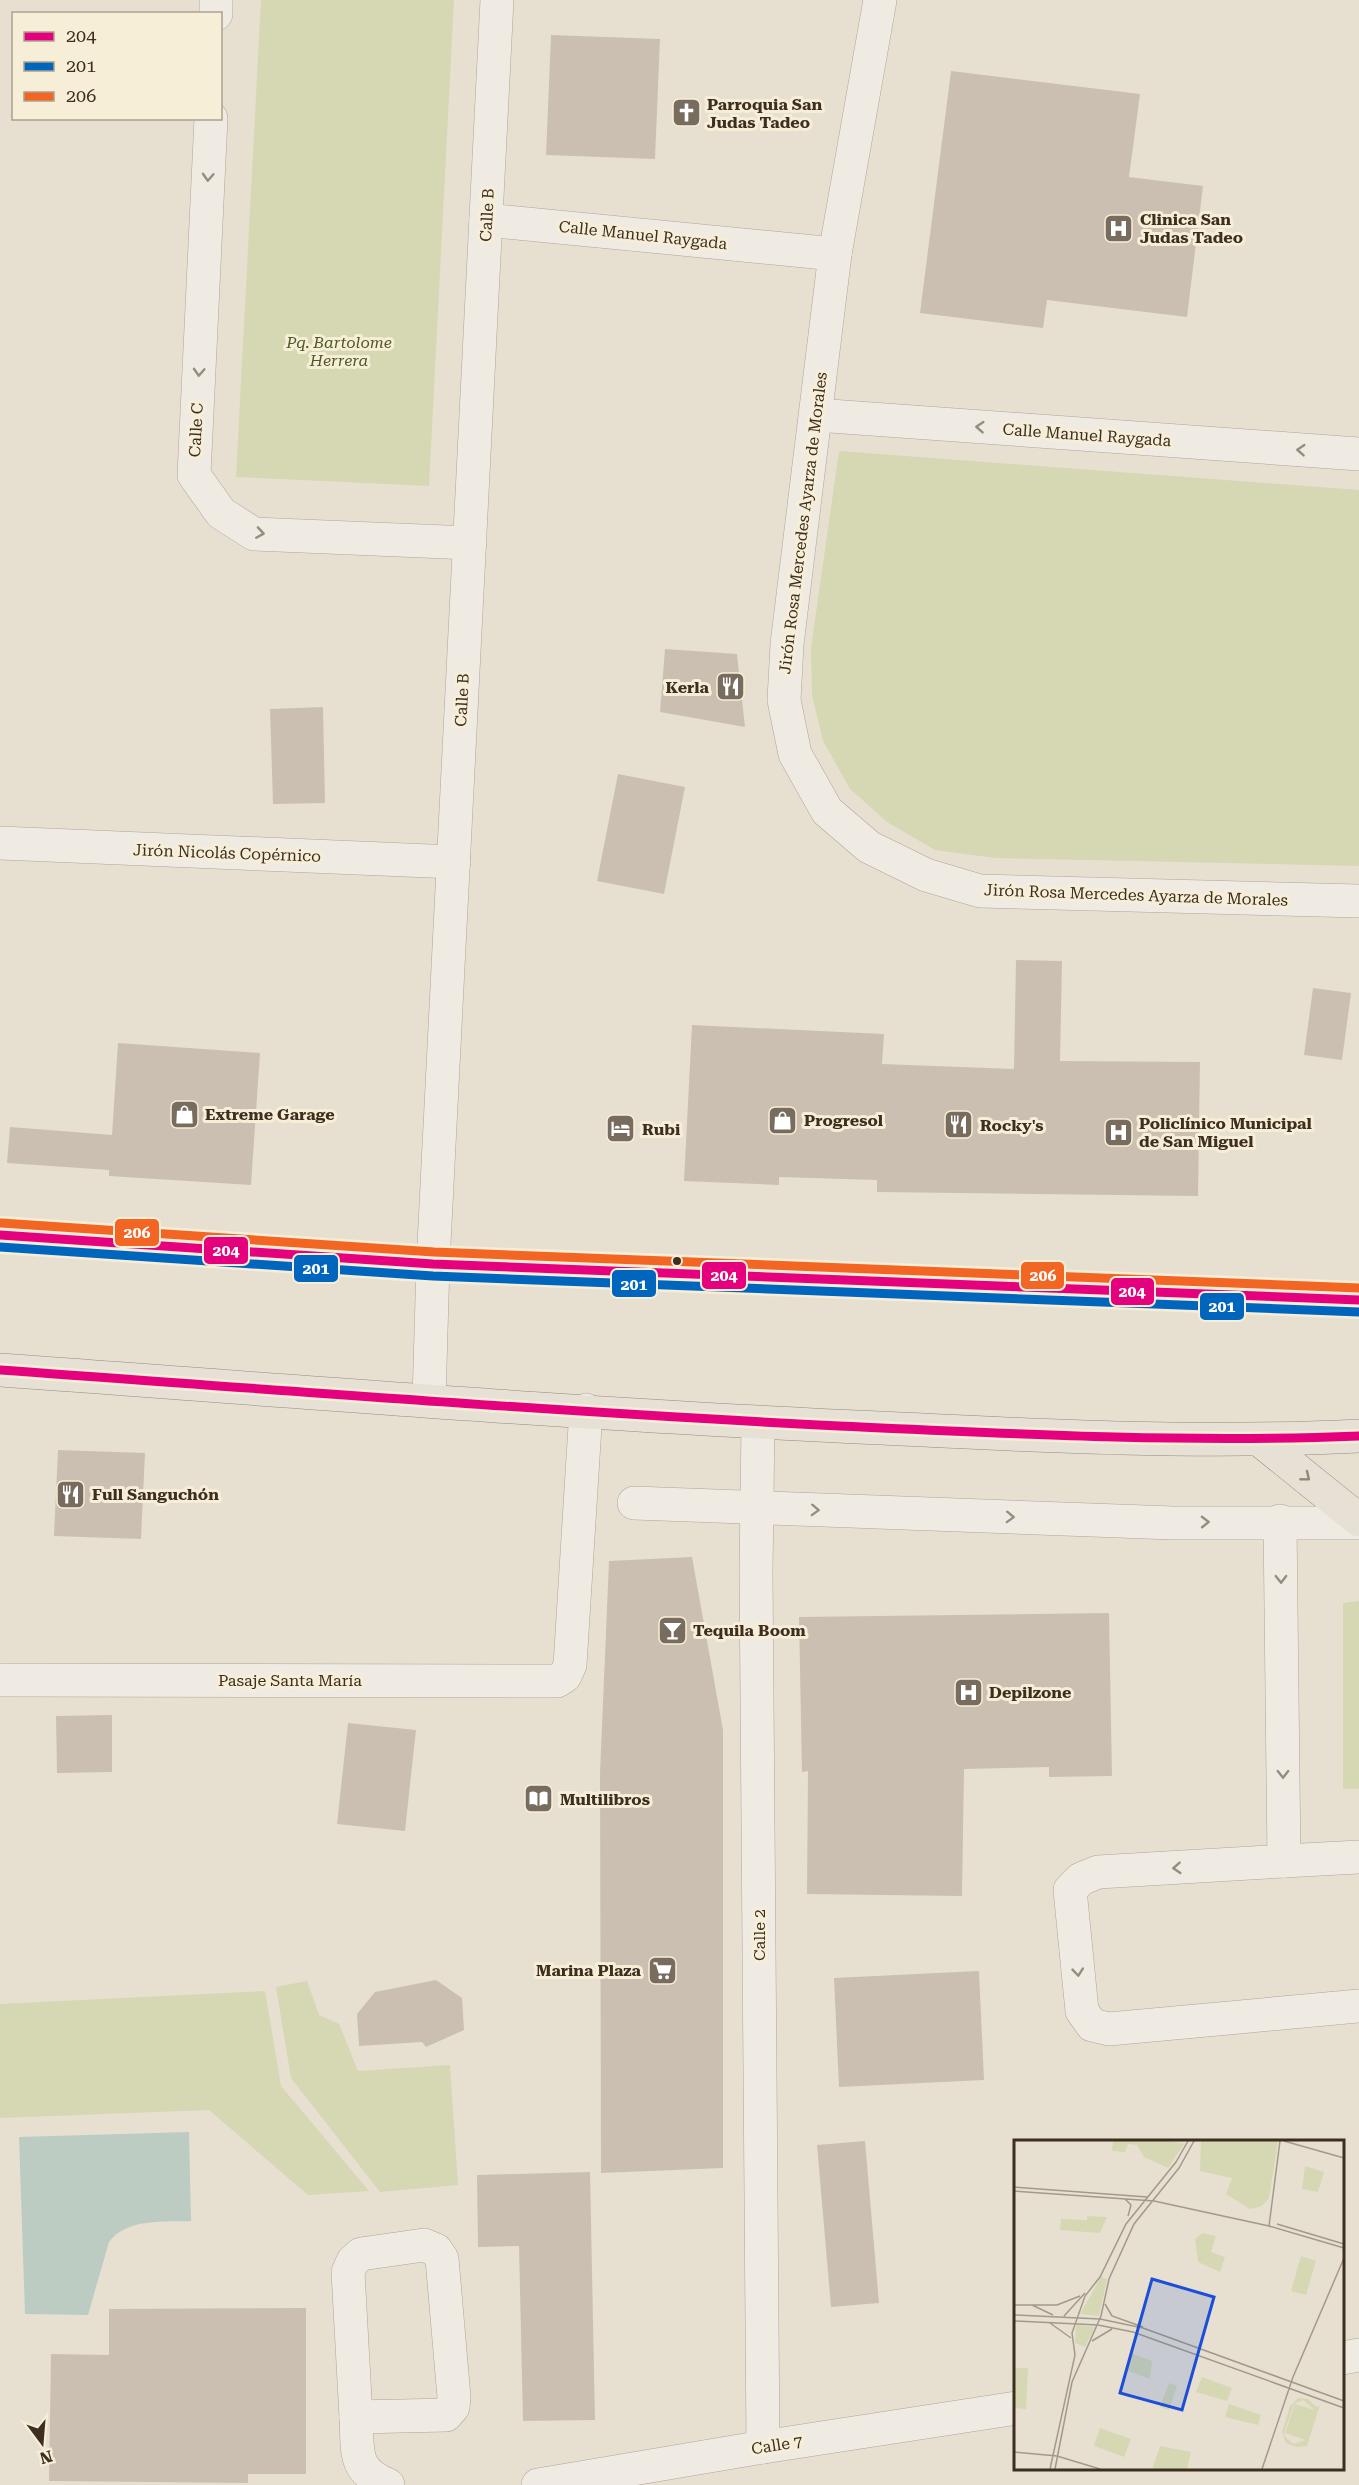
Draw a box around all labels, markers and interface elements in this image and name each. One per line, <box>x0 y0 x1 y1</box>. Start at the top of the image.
legend <box>12 12 222 120</box>
text: 204 <box>66 25 96 46</box>
text: 201 <box>66 55 96 76</box>
text: 206 <box>66 85 96 106</box>
place label: Parroquia San Judas Tadeo <box>707 95 822 132</box>
church icon: Parroquia San Judas Tadeo <box>670 97 702 129</box>
one-way arrow <box>202 172 215 181</box>
street label: Calle B <box>476 188 498 242</box>
place label: Clinica San Judas Tadeo <box>1140 210 1243 247</box>
hospital icon: Clinica San Judas Tadeo <box>1103 212 1135 244</box>
street label: Calle Manuel Raygada <box>558 217 728 253</box>
park label: Pq. Bartolome Herrera <box>285 333 392 370</box>
one-way arrow <box>192 367 205 376</box>
street label: Jirón Rosa Mercedes Ayarza de Morales <box>775 370 831 675</box>
street label: Calle C <box>185 402 207 458</box>
street label: Calle Manuel Raygada <box>1002 420 1172 450</box>
one-way arrow <box>976 421 985 434</box>
one-way arrow <box>1296 444 1305 457</box>
one-way arrow <box>255 526 265 539</box>
restaurant icon: Kerla <box>714 671 746 703</box>
street label: Calle B <box>451 673 473 727</box>
place label: Kerla <box>666 678 710 697</box>
street label: Jirón Nicolás Copérnico <box>133 840 321 866</box>
street label: Jirón Rosa Mercedes Ayarza de Morales <box>984 880 1289 910</box>
shop icon: Extreme Garage <box>168 1098 200 1130</box>
shop icon: Progresol <box>767 1104 799 1136</box>
place label: Extreme Garage <box>205 1105 335 1124</box>
restaurant icon: Rocky's <box>943 1109 975 1141</box>
place label: Progresol <box>804 1111 884 1130</box>
hotel icon: Rubi <box>605 1113 637 1145</box>
place label: Policlínico Municipal de San Miguel <box>1139 1114 1312 1151</box>
place label: Rocky's <box>980 1116 1043 1135</box>
hospital icon: Policlínico Municipal de San Miguel <box>1102 1116 1134 1148</box>
place label: Rubi <box>642 1120 681 1139</box>
line badge: 206 <box>114 1218 160 1247</box>
text: 206 <box>124 1223 150 1242</box>
line badge: 204 <box>203 1236 249 1265</box>
text: 204 <box>213 1241 239 1260</box>
line badge: 201 <box>293 1254 339 1283</box>
unlabelled marker <box>671 1255 683 1267</box>
text: 201 <box>303 1259 329 1278</box>
line badge: 204 <box>701 1261 747 1290</box>
line badge: 206 <box>1020 1261 1065 1290</box>
text: 204 <box>711 1266 737 1285</box>
text: 206 <box>1030 1266 1056 1285</box>
line badge: 201 <box>611 1269 657 1298</box>
text: 201 <box>621 1275 647 1294</box>
line badge: 204 <box>1110 1277 1155 1306</box>
text: 204 <box>1119 1282 1145 1301</box>
line badge: 201 <box>1199 1292 1245 1321</box>
text: 201 <box>1209 1297 1235 1316</box>
one-way arrow <box>1300 1470 1311 1481</box>
restaurant icon: Full Sanguchón <box>55 1478 87 1510</box>
place label: Full Sanguchón <box>92 1485 219 1504</box>
one-way arrow <box>810 1504 819 1516</box>
one-way arrow <box>1005 1511 1014 1523</box>
one-way arrow <box>1200 1516 1209 1528</box>
one-way arrow <box>1275 1575 1287 1584</box>
bar icon: Tequila Boom <box>656 1614 688 1646</box>
place label: Tequila Boom <box>693 1621 806 1640</box>
street label: Pasaje Santa María <box>218 1671 362 1690</box>
hospital icon: Depilzone <box>952 1676 984 1708</box>
place label: Depilzone <box>989 1683 1071 1702</box>
one-way arrow <box>1277 1770 1290 1779</box>
library icon: Multilibros <box>523 1783 555 1815</box>
place label: Multilibros <box>560 1790 650 1809</box>
one-way arrow <box>1172 1861 1181 1874</box>
street label: Calle 2 <box>750 1909 769 1961</box>
supermarket icon: Marina Plaza <box>646 1954 678 1986</box>
place label: Marina Plaza <box>536 1961 642 1980</box>
one-way arrow <box>1071 1967 1084 1977</box>
inset map <box>1014 2140 1344 2470</box>
north arrow <box>12 2413 72 2473</box>
street label: Calle 7 <box>750 2432 804 2458</box>
text: N <box>37 2446 55 2468</box>

